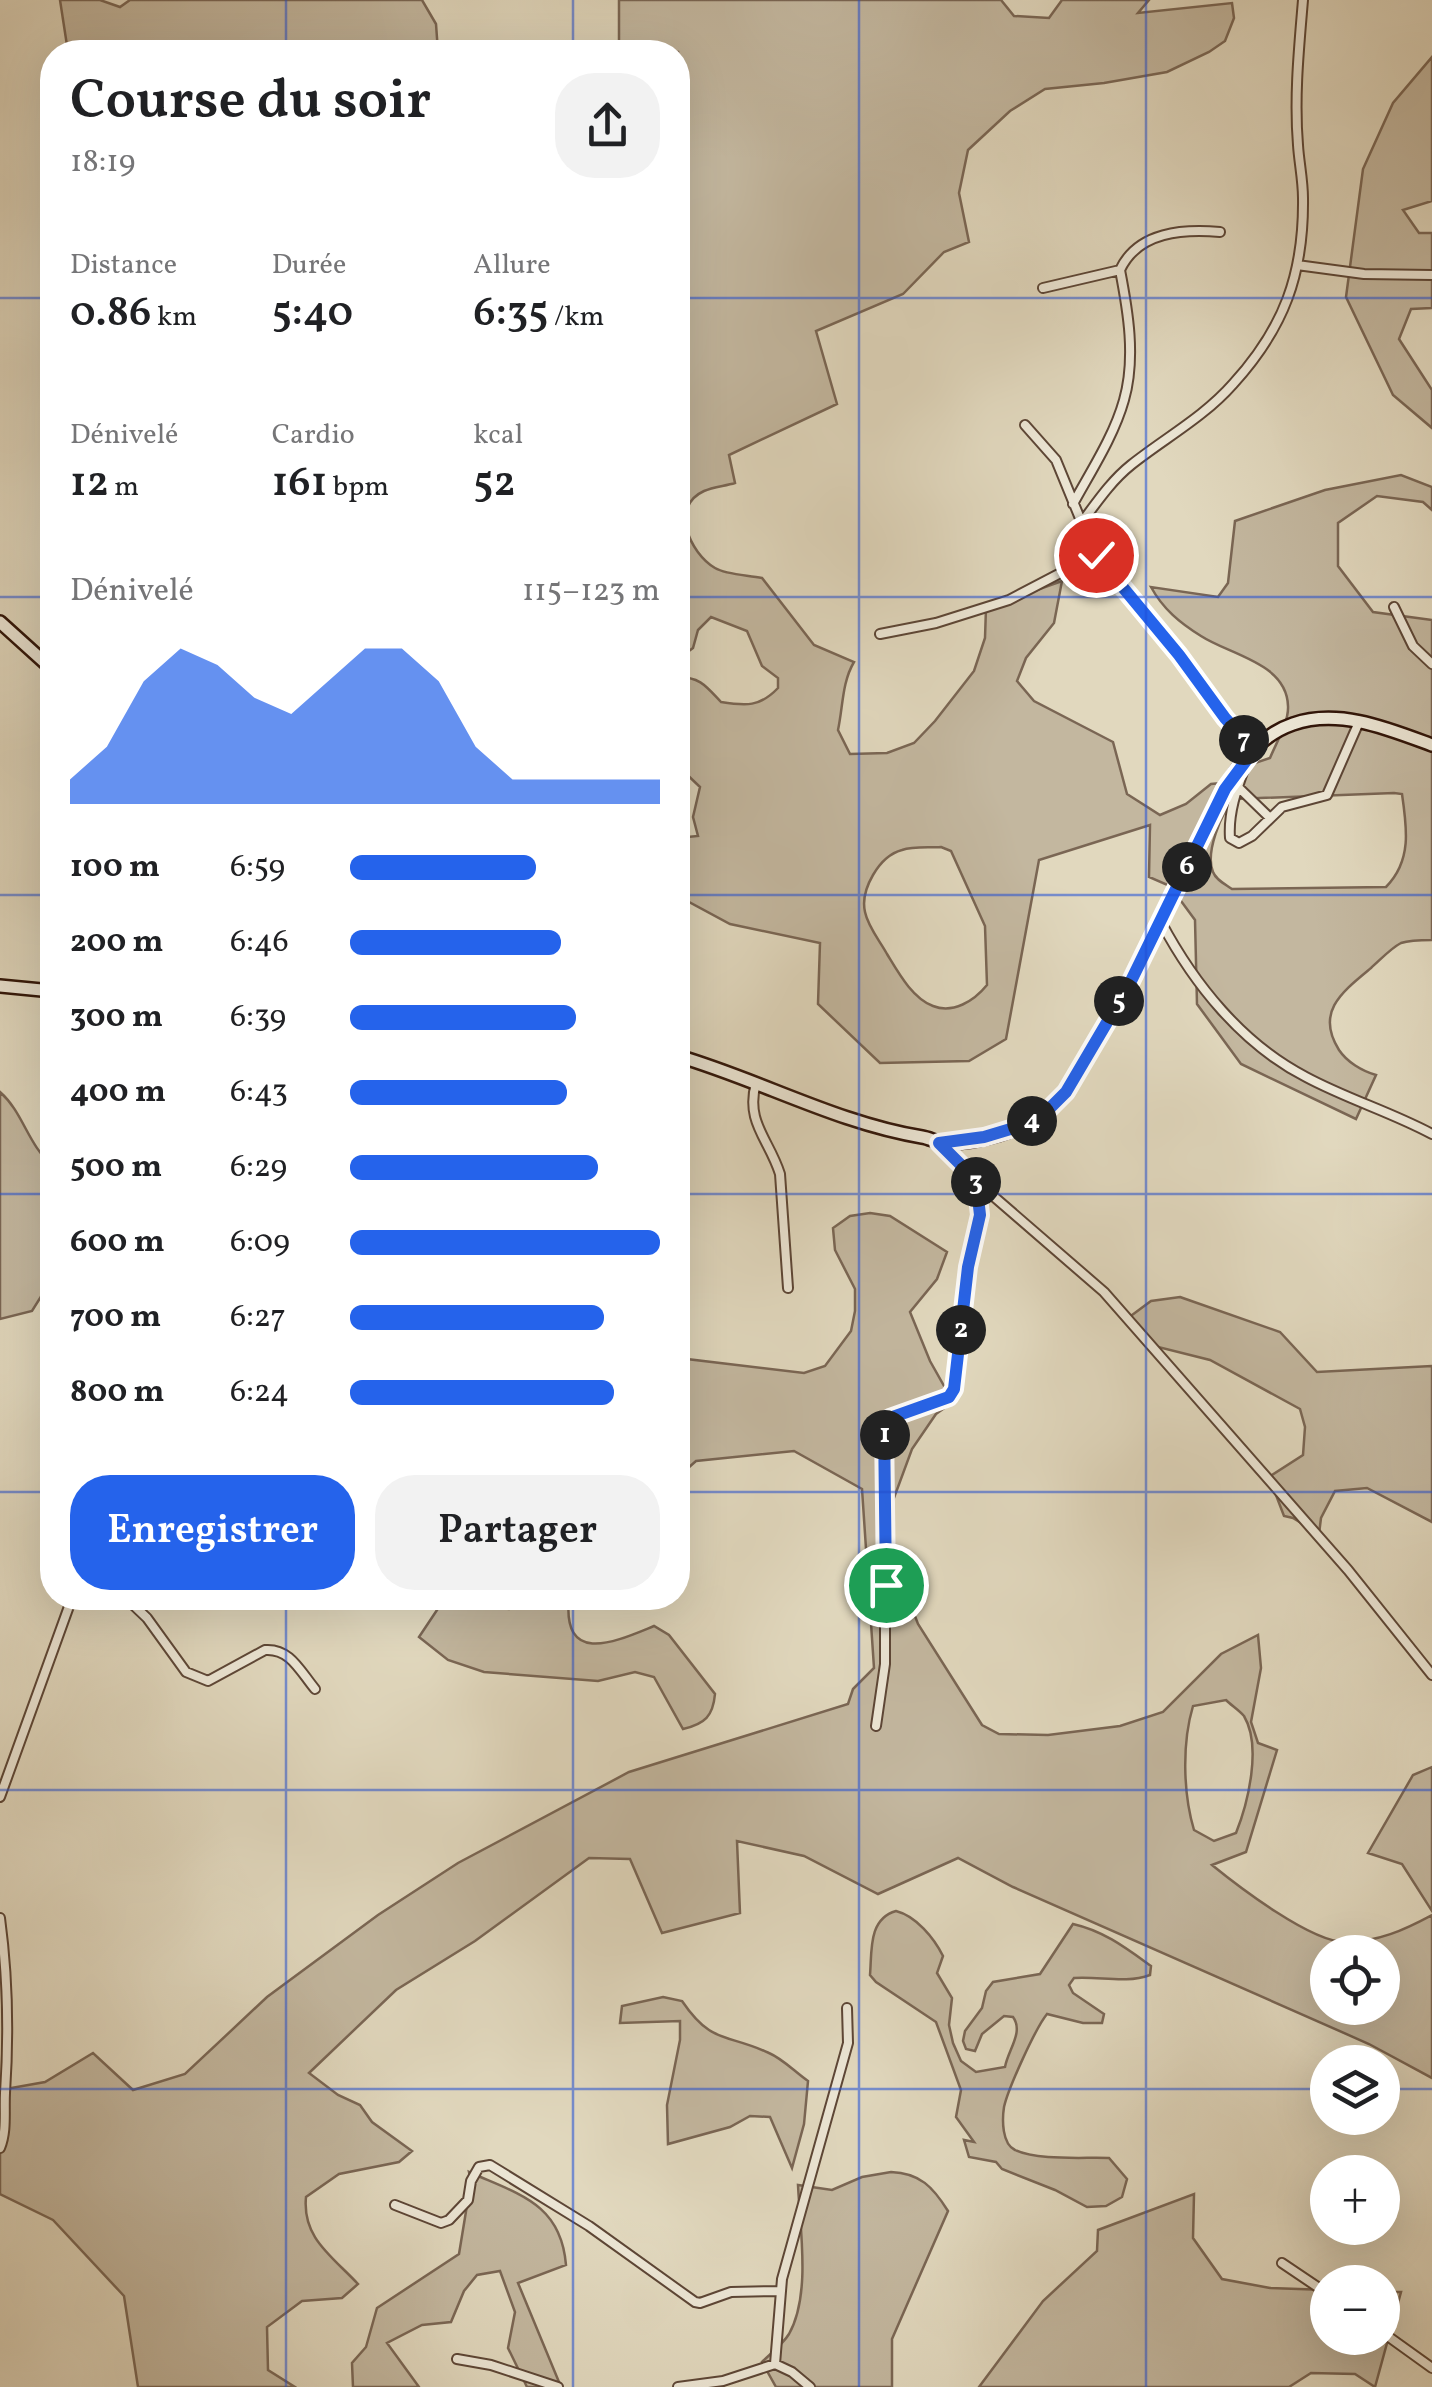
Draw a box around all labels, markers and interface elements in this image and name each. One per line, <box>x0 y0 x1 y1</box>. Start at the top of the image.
text: Course du soir <box>70 65 431 141</box>
button: share <box>555 73 660 178</box>
text: 18:19 <box>70 141 135 185</box>
text: Distance <box>70 246 177 285</box>
text: Durée <box>272 246 346 285</box>
text: Allure <box>473 246 551 285</box>
text: 0.86 <box>70 285 151 344</box>
text: 5:40 <box>272 285 353 344</box>
text: 6:35 <box>473 285 548 344</box>
text: km <box>151 298 197 337</box>
text: /km <box>548 298 604 337</box>
text: Dénivelé <box>70 416 178 455</box>
text: Cardio <box>272 416 355 455</box>
text: kcal <box>473 416 523 455</box>
text: 12 <box>70 455 109 514</box>
text: 161 <box>272 455 327 514</box>
text: 52 <box>473 455 516 514</box>
text: m <box>109 468 139 507</box>
text: bpm <box>327 468 389 507</box>
pin <box>1054 513 1139 598</box>
icon: check <box>1069 528 1124 583</box>
text: Dénivelé <box>70 570 194 614</box>
text: 115–123 m <box>522 570 660 614</box>
pin: 7 <box>1219 715 1269 765</box>
text: 7 <box>1237 720 1251 759</box>
pin: 6 <box>1162 842 1212 892</box>
text: 100 m <box>70 846 160 890</box>
text: 6:59 <box>230 846 285 890</box>
text: 6 <box>1179 847 1195 886</box>
text: 200 m <box>70 921 164 965</box>
text: 6:46 <box>230 921 289 965</box>
pin: 5 <box>1094 976 1144 1026</box>
text: 5 <box>1112 981 1126 1020</box>
text: 300 m <box>70 996 163 1040</box>
text: 6:39 <box>230 996 286 1040</box>
text: 400 m <box>70 1071 166 1115</box>
text: 6:43 <box>230 1071 288 1115</box>
pin: 4 <box>1007 1096 1057 1146</box>
text: 4 <box>1024 1101 1040 1140</box>
text: 500 m <box>70 1146 162 1190</box>
text: 6:29 <box>230 1146 287 1190</box>
pin: 3 <box>951 1157 1001 1207</box>
text: 3 <box>969 1162 983 1201</box>
text: 600 m <box>70 1221 165 1265</box>
text: 6:09 <box>230 1221 290 1265</box>
text: 700 m <box>70 1296 161 1340</box>
text: 6:27 <box>230 1296 286 1340</box>
pin: 2 <box>936 1305 986 1355</box>
text: 2 <box>954 1310 968 1349</box>
text: 800 m <box>70 1371 165 1415</box>
text: 6:24 <box>230 1371 289 1415</box>
pin: 1 <box>860 1410 910 1460</box>
text: 1 <box>879 1415 891 1454</box>
button: Enregistrer <box>70 1475 355 1590</box>
button: Partager <box>375 1475 660 1590</box>
pin <box>844 1543 929 1628</box>
icon: arrive <box>859 1558 914 1613</box>
map controls <box>1310 1935 1400 2355</box>
button: locate <box>1310 1935 1400 2025</box>
button: layers <box>1310 2045 1400 2135</box>
button: + <box>1310 2155 1400 2245</box>
button: − <box>1310 2265 1400 2355</box>

